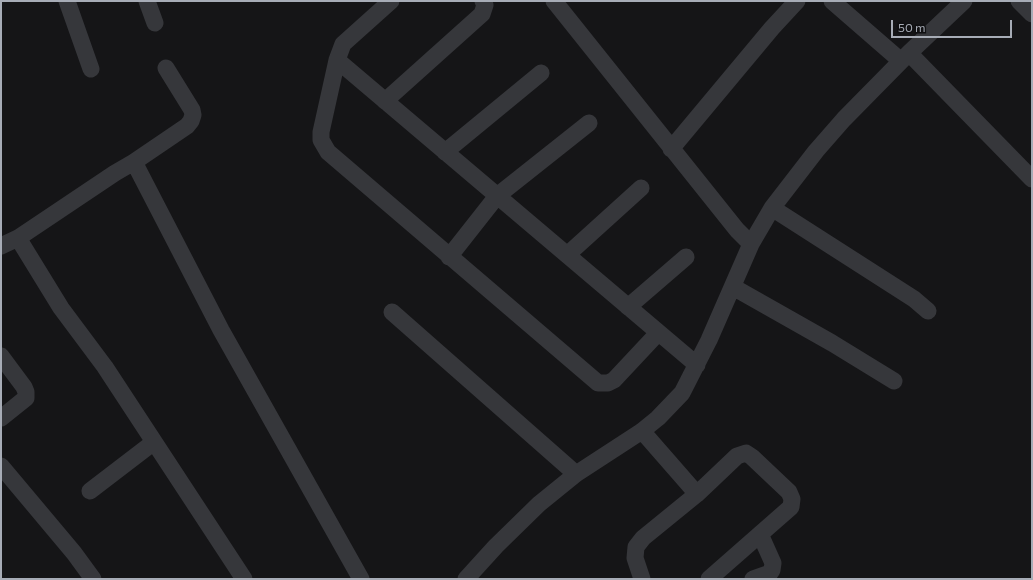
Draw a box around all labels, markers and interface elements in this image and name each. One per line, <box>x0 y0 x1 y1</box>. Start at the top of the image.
scale bar <box>893 12 1014 38</box>
text: 50 m <box>898 20 926 34</box>

